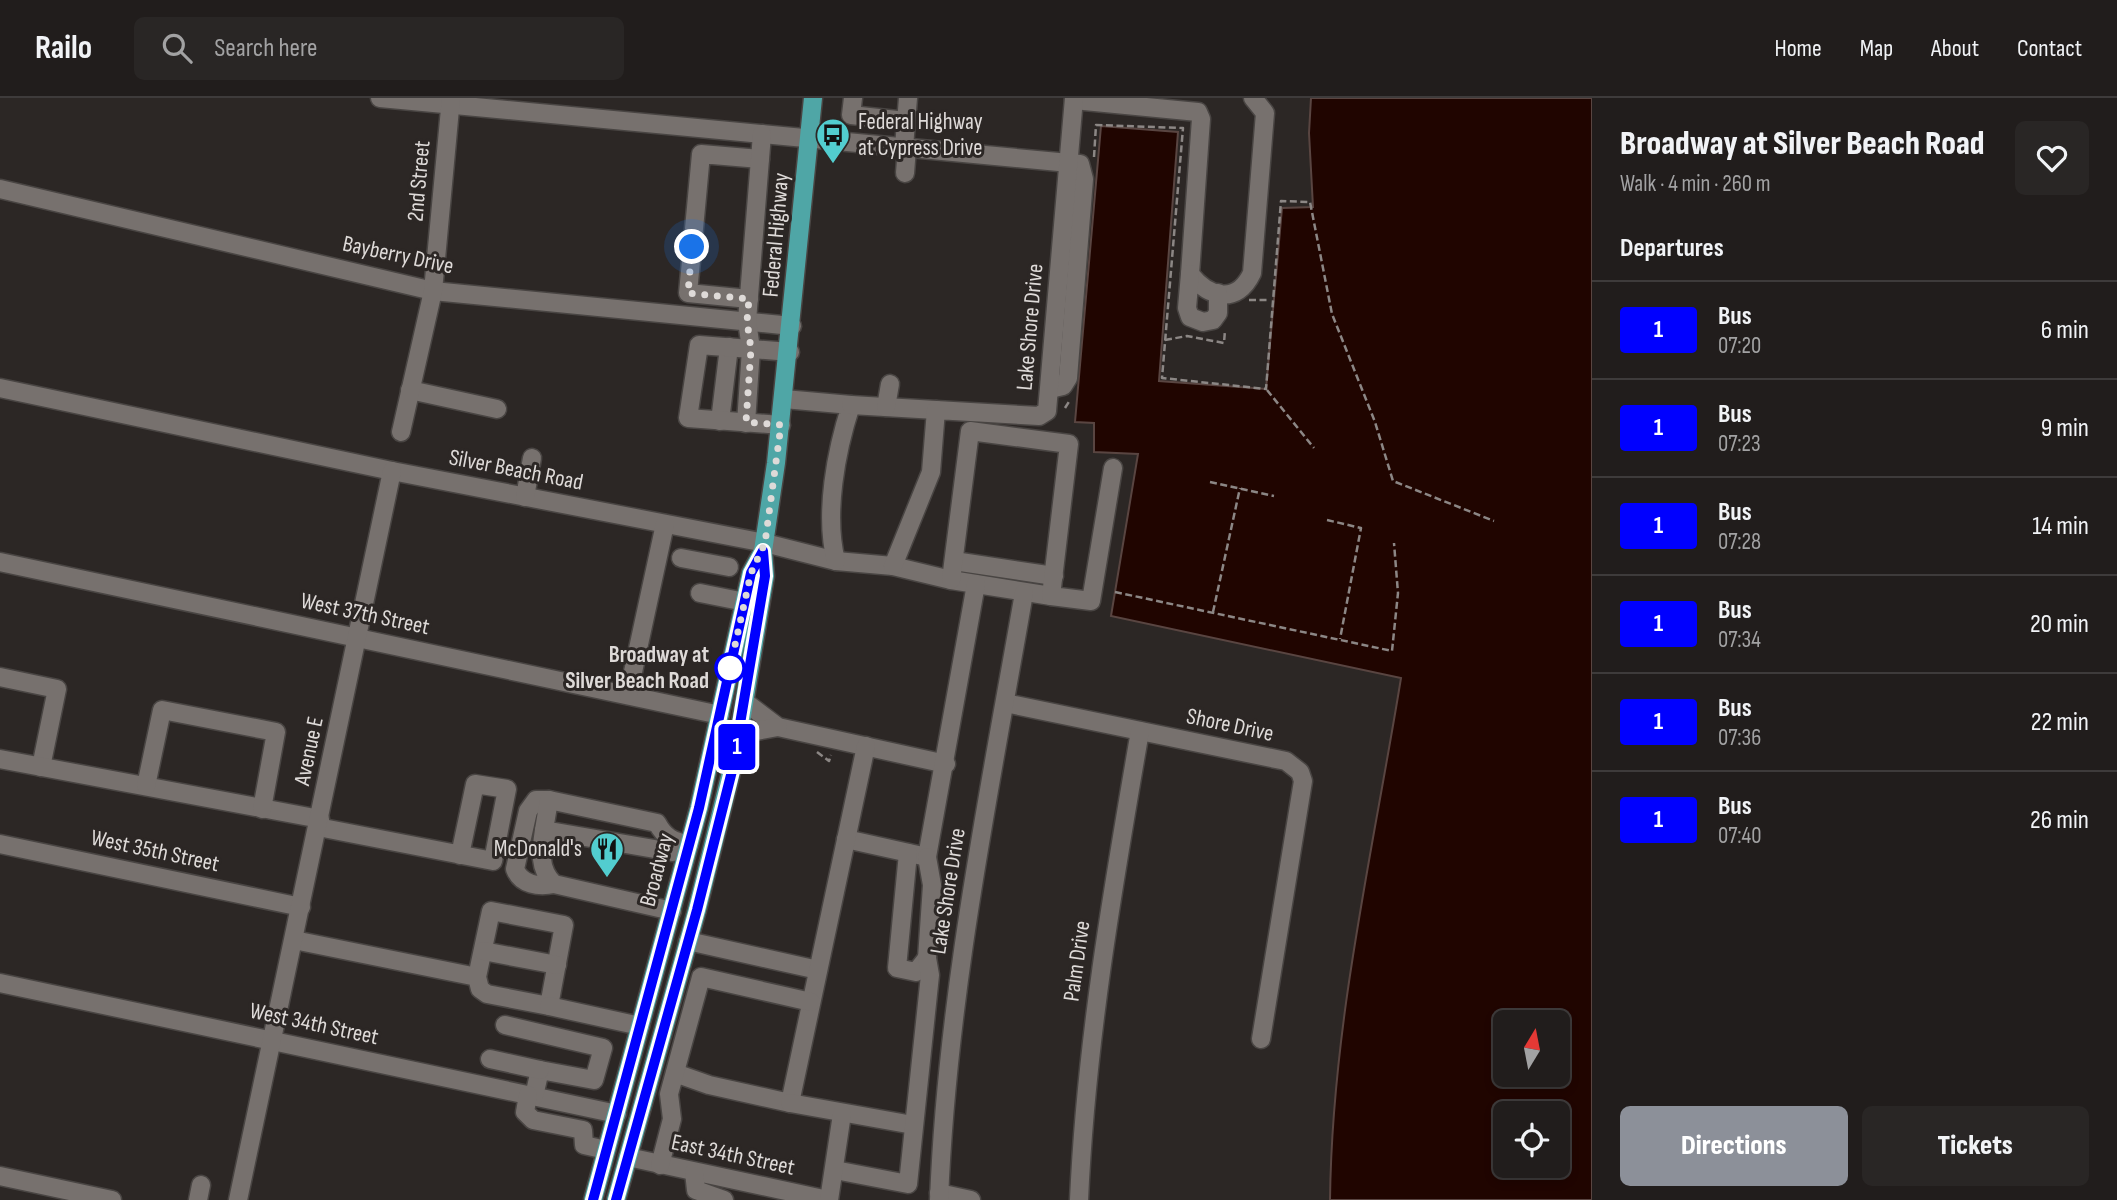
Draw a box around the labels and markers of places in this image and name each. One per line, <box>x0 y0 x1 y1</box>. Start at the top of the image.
place label: Federal Highway at Cypress Drive <box>858 108 983 162</box>
bus stop icon: Federal Highway at Cypress Drive <box>814 116 852 165</box>
place label: Broadway at Silver Beach Road <box>565 641 709 695</box>
marker: Broadway at Silver Beach Road <box>715 653 745 683</box>
restaurant icon: McDonald's <box>588 830 626 879</box>
place label: McDonald's <box>494 835 582 863</box>

